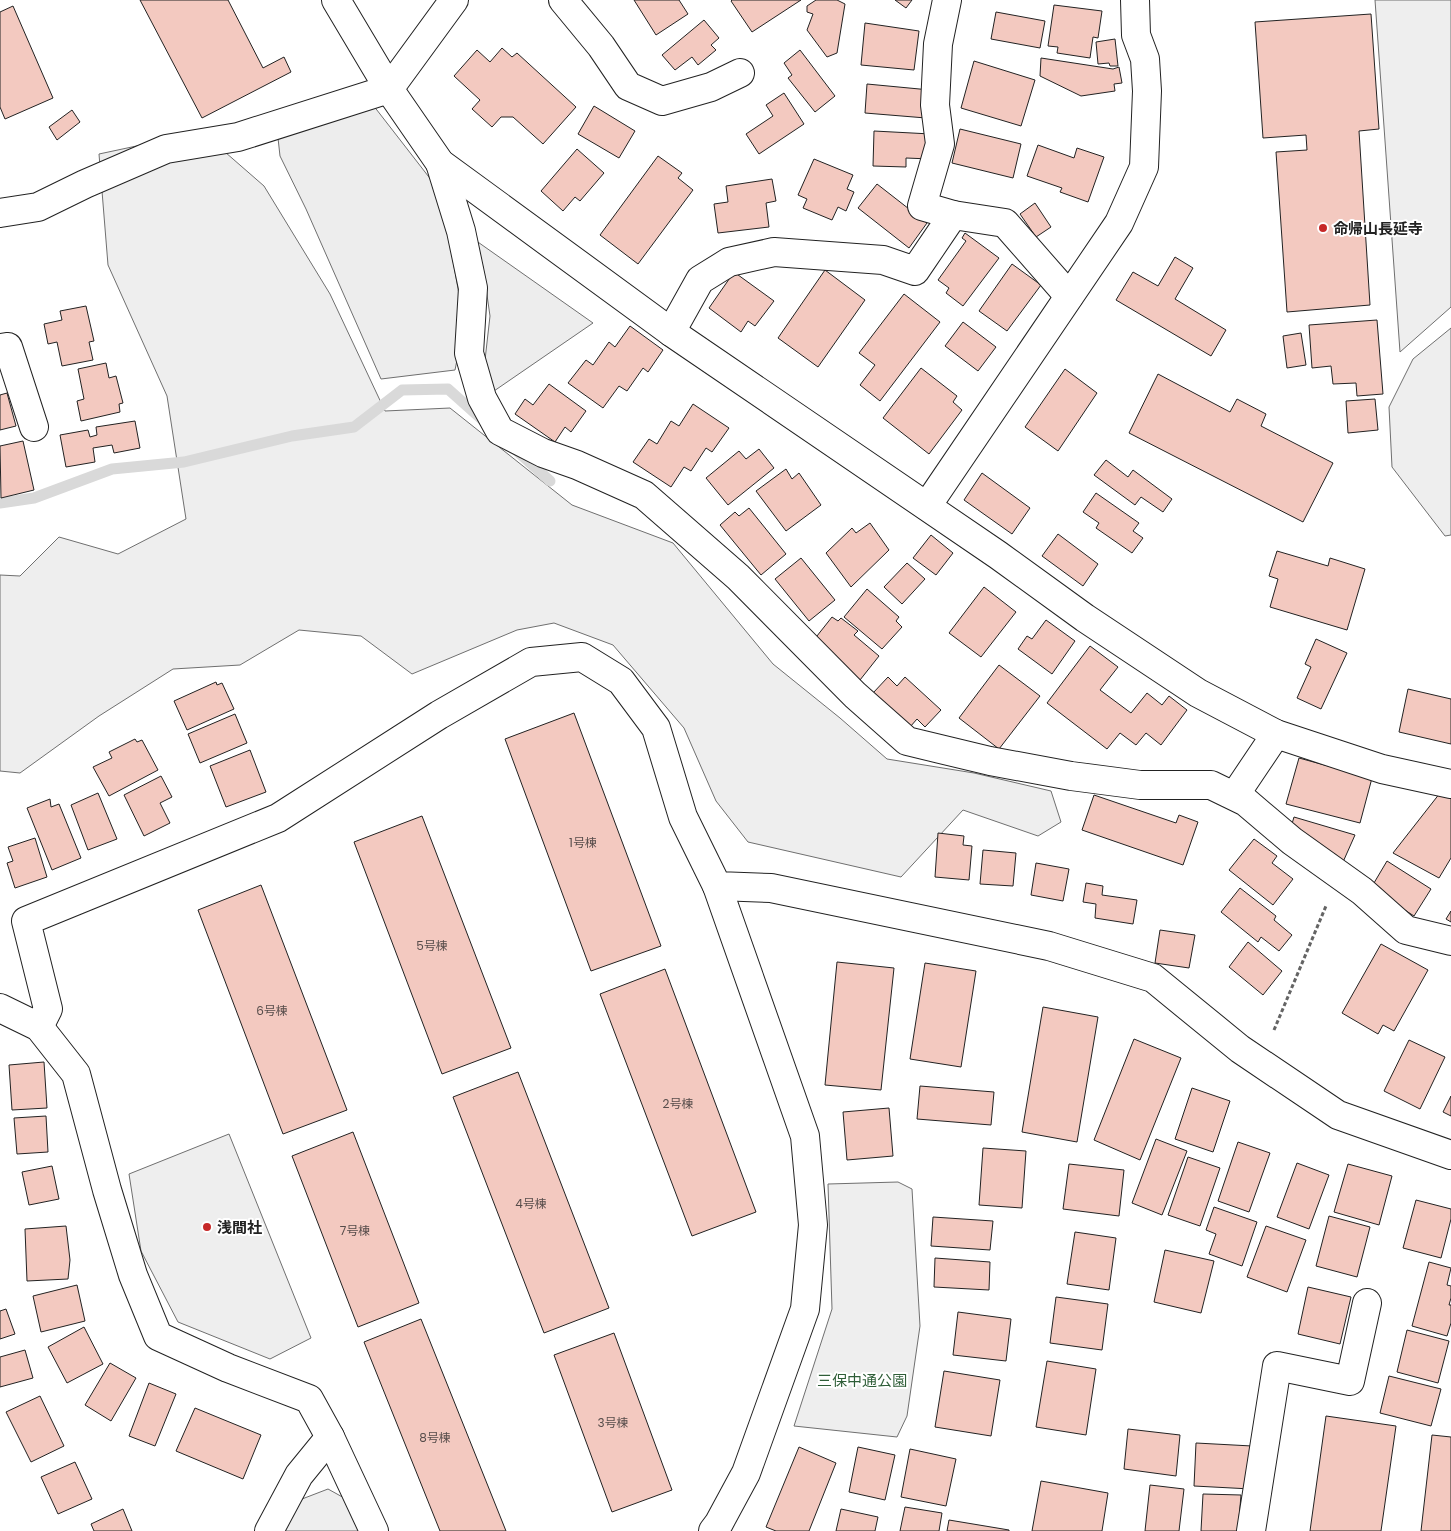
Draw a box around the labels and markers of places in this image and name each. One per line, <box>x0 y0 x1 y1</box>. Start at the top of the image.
place label: 命帰山長延寺 <box>1333 218 1423 239</box>
marker: 命帰山長延寺 <box>1317 222 1329 234</box>
place label: 浅間社 <box>217 1217 262 1238</box>
marker: 浅間社 <box>201 1221 213 1233</box>

